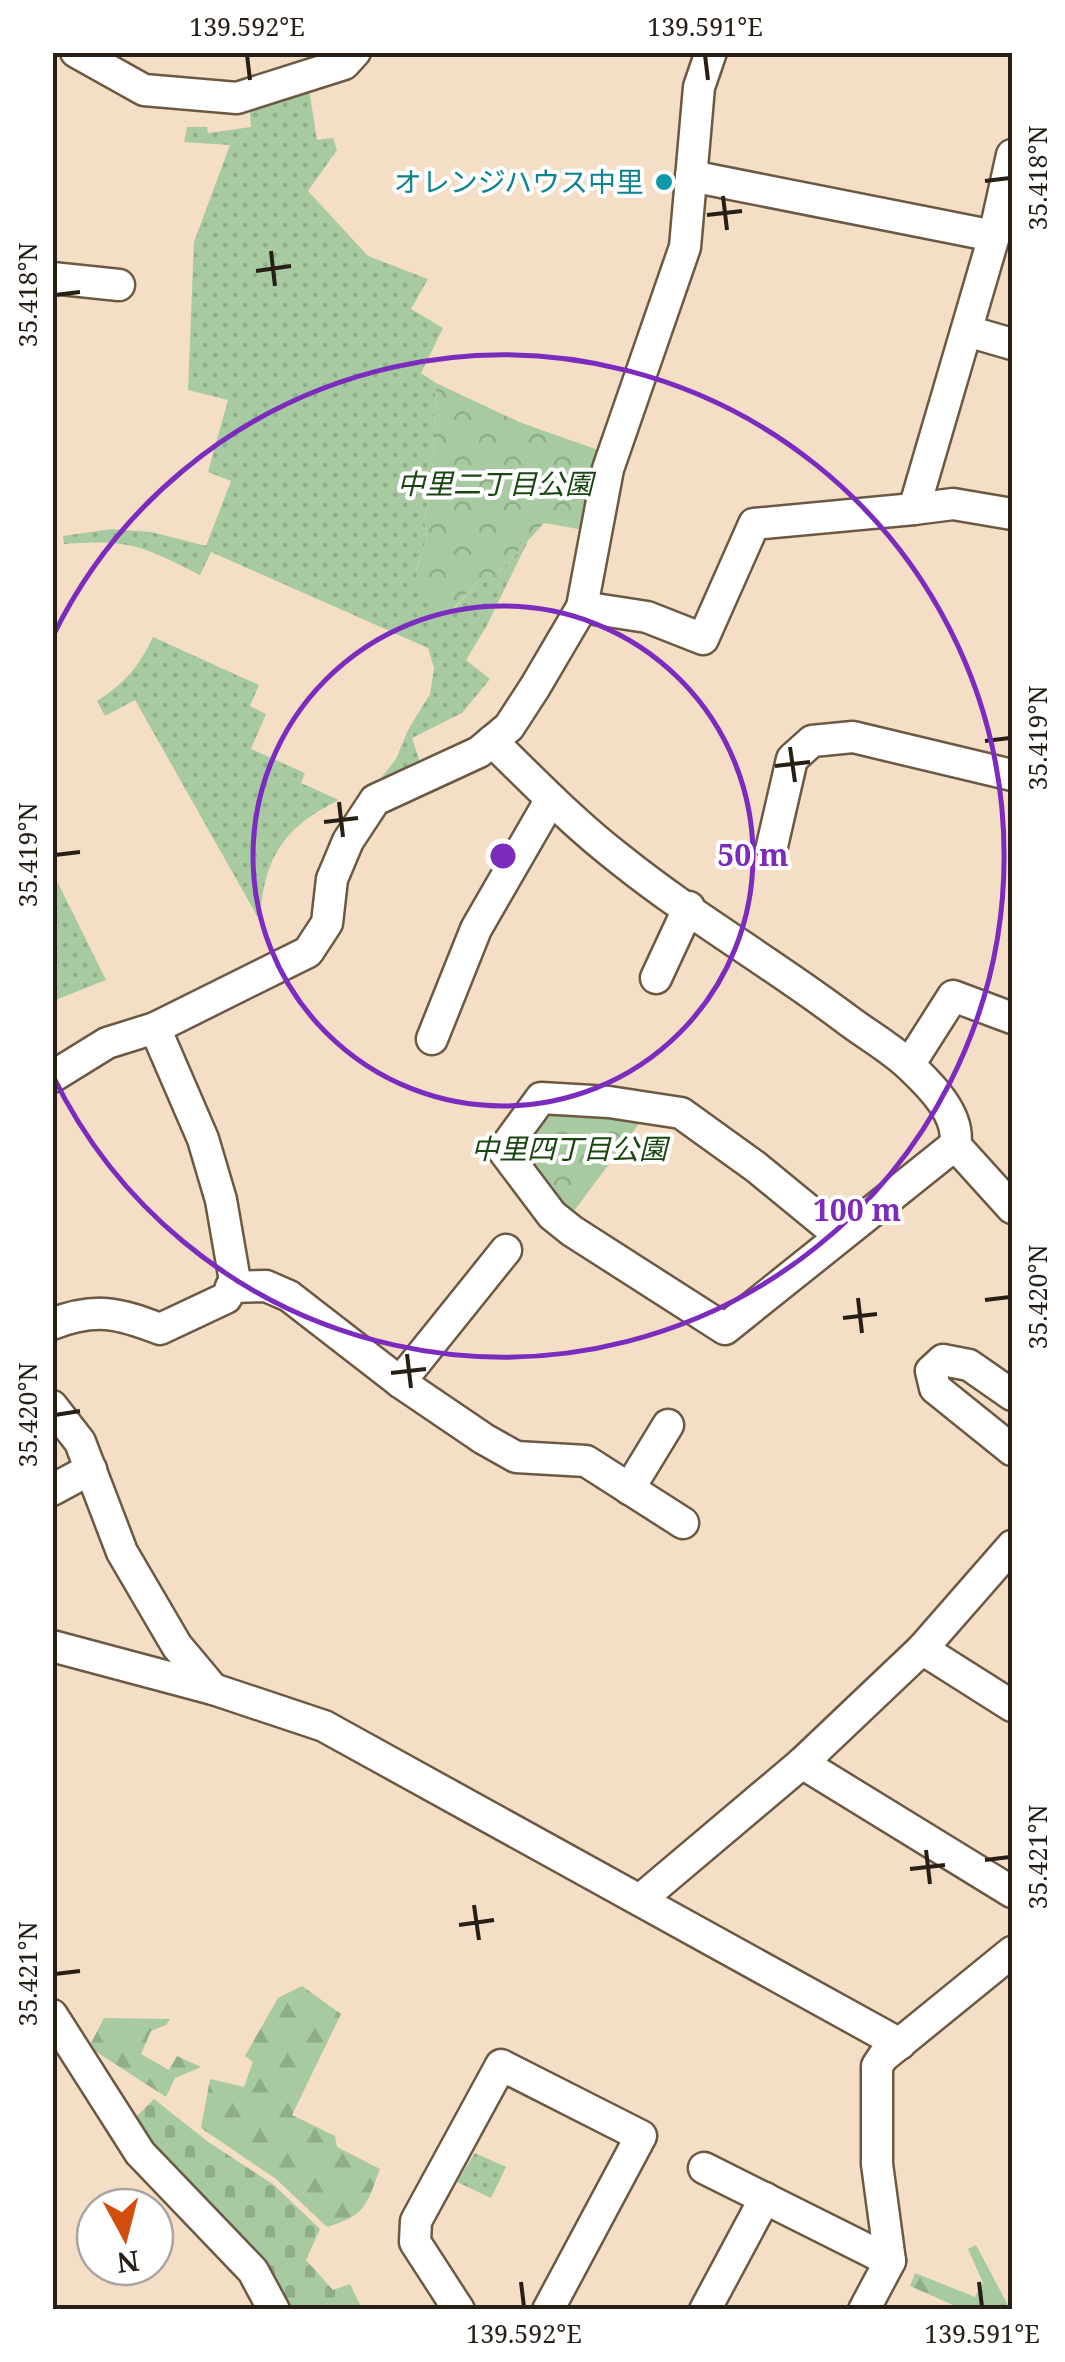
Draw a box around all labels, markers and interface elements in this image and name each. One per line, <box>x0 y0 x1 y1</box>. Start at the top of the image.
text: 139.592°E <box>189 9 305 43</box>
text: 139.591°E <box>647 9 763 43</box>
text: 35.418°N <box>1020 125 1054 231</box>
place label: オレンジハウス中里 <box>394 162 644 200</box>
marker: オレンジハウス中里 <box>653 171 675 193</box>
text: 35.418°N <box>10 242 44 348</box>
park label: 中里二丁目公園 <box>397 464 597 502</box>
text: 35.419°N <box>1020 685 1054 791</box>
text: 35.419°N <box>10 802 44 908</box>
text: 50 m <box>717 834 789 875</box>
centre of rings <box>485 838 521 874</box>
park label: 中里四丁目公園 <box>471 1129 671 1167</box>
text: 100 m <box>813 1189 901 1230</box>
text: 35.420°N <box>1020 1244 1054 1350</box>
text: 35.420°N <box>10 1362 44 1468</box>
text: 35.421°N <box>1020 1804 1054 1910</box>
text: 35.421°N <box>10 1921 44 2027</box>
north arrow <box>75 2187 175 2287</box>
text: N <box>115 2243 141 2283</box>
text: 139.592°E <box>466 2316 582 2350</box>
text: 139.591°E <box>924 2316 1040 2350</box>

